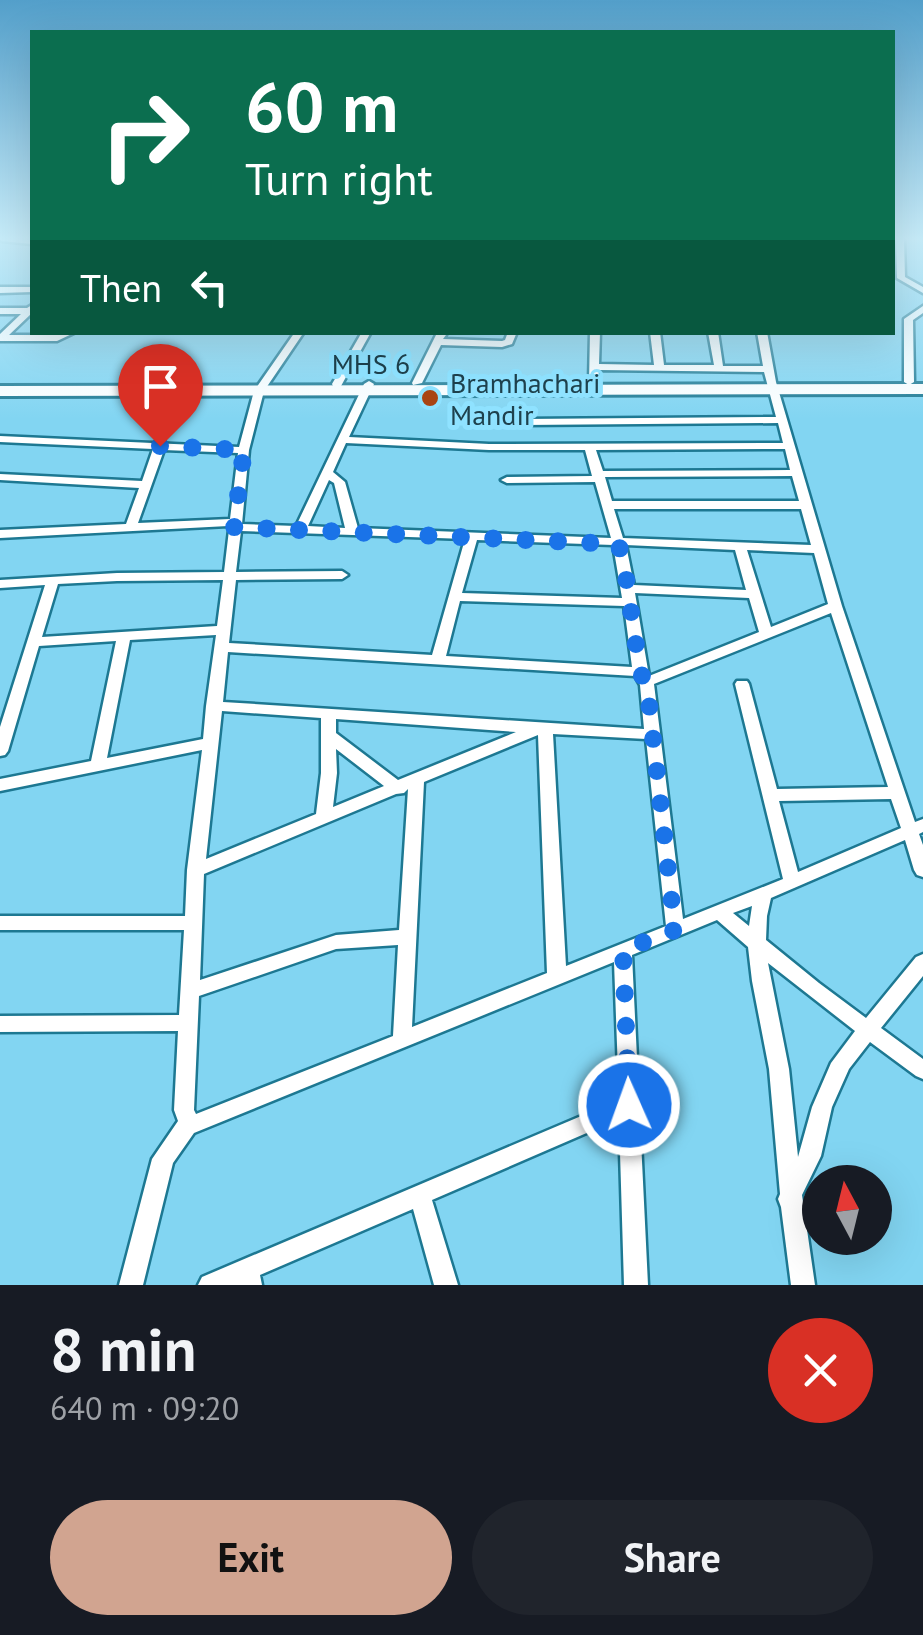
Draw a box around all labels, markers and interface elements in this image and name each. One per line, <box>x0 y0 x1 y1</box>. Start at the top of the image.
text: 60 m <box>245 61 398 151</box>
icon: right <box>80 70 210 200</box>
text: Turn right <box>245 149 433 207</box>
icon: left <box>182 260 237 315</box>
text: Then <box>80 263 162 312</box>
pin <box>118 344 203 447</box>
street label: MHS 6 <box>332 345 410 382</box>
icon: arrive <box>133 359 188 414</box>
place label: Bramhachari Mandir <box>450 364 601 433</box>
marker: Bramhachari Mandir <box>419 387 441 409</box>
position arrow <box>577 1053 681 1157</box>
north arrow <box>802 1165 892 1255</box>
map controls <box>802 1165 892 1255</box>
text: 8 min <box>50 1310 196 1388</box>
button: close <box>768 1318 873 1423</box>
text: 640 m · 09:20 <box>50 1387 239 1429</box>
button: Exit <box>50 1500 452 1615</box>
button: Share <box>472 1500 873 1615</box>

